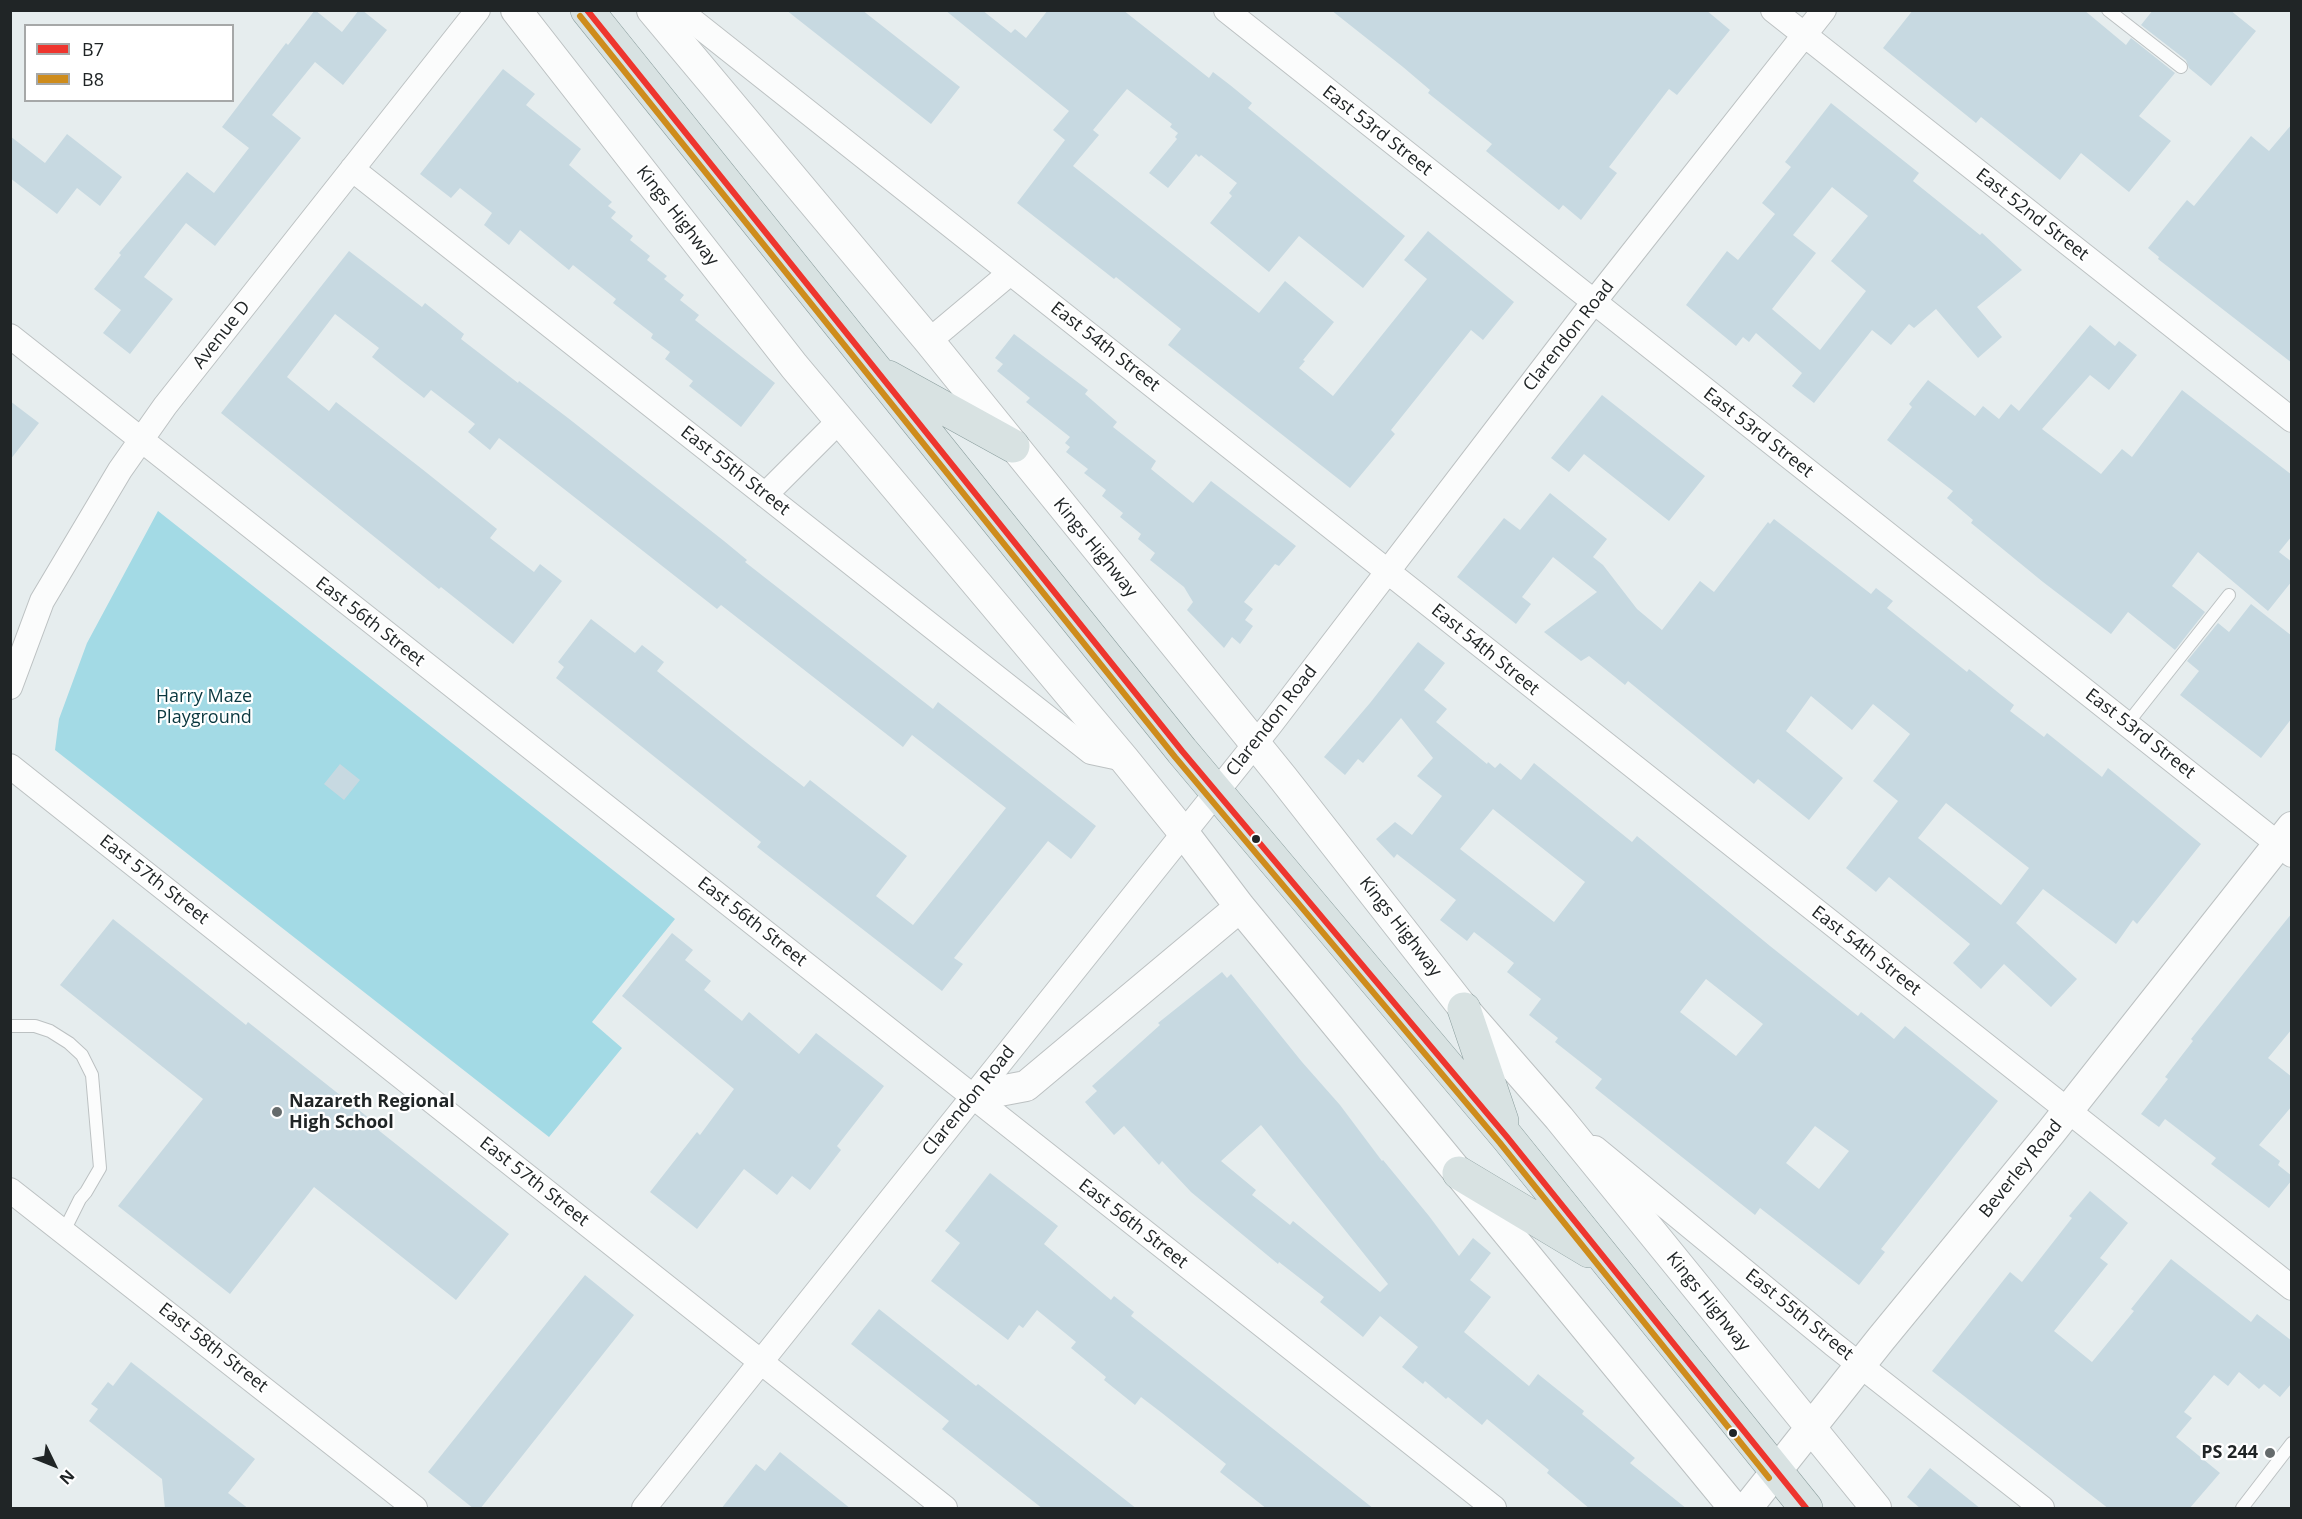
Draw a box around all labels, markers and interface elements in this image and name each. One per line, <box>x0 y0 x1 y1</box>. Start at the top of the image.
legend <box>24 24 234 102</box>
text: B7 <box>82 37 104 61</box>
text: B8 <box>82 67 104 91</box>
street label: East 53rd Street <box>1318 81 1436 181</box>
street label: Kings Highway <box>631 162 723 270</box>
street label: East 52nd Street <box>1971 164 2093 266</box>
street label: Clarendon Road <box>1519 276 1619 396</box>
street label: Avenue D <box>189 297 255 373</box>
street label: East 54th Street <box>1046 298 1164 396</box>
street label: East 53rd Street <box>1699 383 1817 483</box>
street label: East 55th Street <box>676 422 794 520</box>
street label: Kings Highway <box>1048 494 1142 602</box>
street label: East 56th Street <box>311 573 429 671</box>
street label: East 54th Street <box>1427 600 1543 700</box>
street label: Clarendon Road <box>1222 661 1322 781</box>
street label: East 53rd Street <box>2081 684 2199 784</box>
park label: Harry Maze Playground <box>156 686 252 728</box>
street label: East 57th Street <box>95 831 213 929</box>
unlabelled marker <box>1250 833 1262 845</box>
street label: East 56th Street <box>693 873 811 971</box>
street label: Kings Highway <box>1354 873 1446 981</box>
street label: East 54th Street <box>1807 902 1925 1000</box>
street label: Clarendon Road <box>918 1042 1020 1160</box>
place label: Nazareth Regional High School <box>289 1091 455 1134</box>
marker: Nazareth Regional High School <box>270 1105 284 1119</box>
street label: Beverley Road <box>1975 1116 2067 1222</box>
street label: East 57th Street <box>475 1133 593 1231</box>
street label: East 56th Street <box>1074 1175 1192 1273</box>
street label: Kings Highway <box>1661 1248 1755 1356</box>
street label: East 55th Street <box>1741 1265 1857 1365</box>
street label: East 58th Street <box>154 1299 272 1397</box>
unlabelled marker <box>1727 1427 1739 1439</box>
north arrow <box>24 1435 84 1495</box>
place label: PS 244 <box>2201 1442 2258 1464</box>
marker: PS 244 <box>2263 1446 2277 1460</box>
text: N <box>55 1465 80 1490</box>

